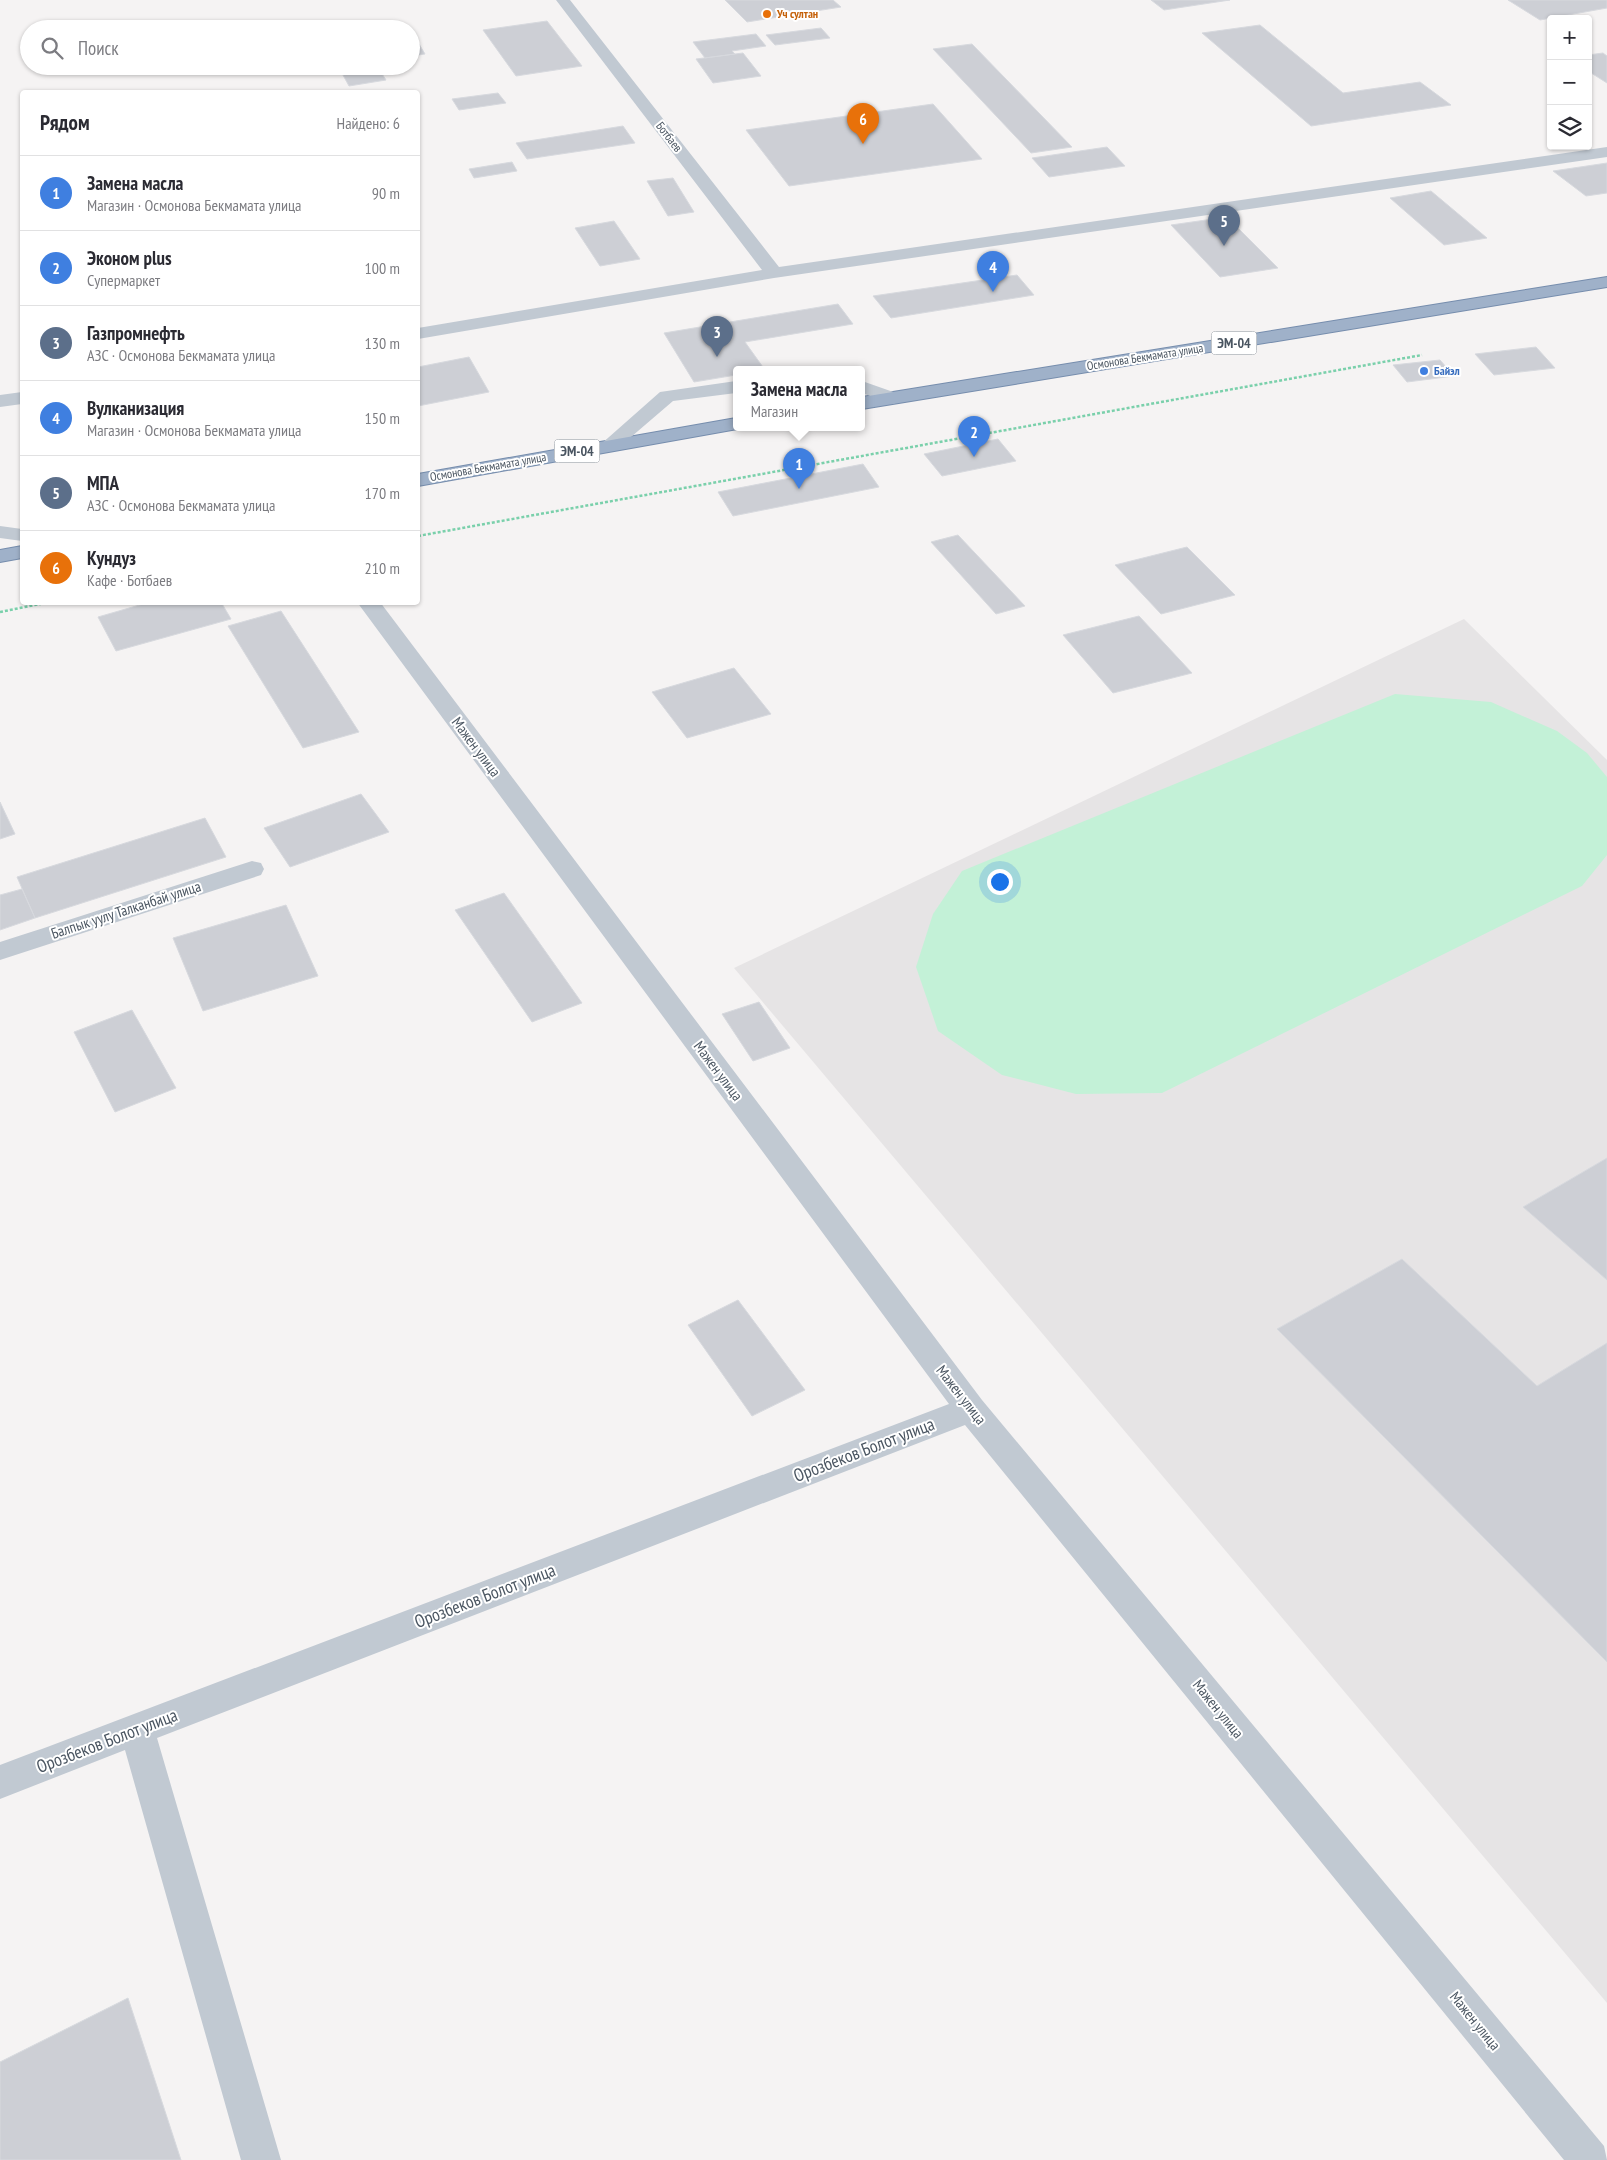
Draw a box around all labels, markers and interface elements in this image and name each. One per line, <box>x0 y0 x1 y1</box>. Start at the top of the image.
place label: Уч султан <box>776 6 818 21</box>
marker: Уч султан <box>761 8 773 20</box>
map controls <box>1547 15 1592 150</box>
button: + <box>1547 15 1592 60</box>
search box <box>20 20 420 75</box>
icon: search <box>38 34 66 62</box>
text: Поиск <box>78 36 119 60</box>
button: − <box>1547 60 1592 105</box>
pin: 6 <box>847 103 879 144</box>
button: layers <box>1547 105 1592 150</box>
text: Рядом <box>40 109 90 136</box>
text: Найдено: 6 <box>337 113 400 133</box>
street label: Ботбаев <box>653 119 686 155</box>
text: Замена масла <box>87 171 183 195</box>
text: 1 <box>52 183 60 203</box>
text: 90 m <box>372 183 400 203</box>
text: Магазин · Осмонова Бекмамата улица <box>87 195 301 215</box>
pin: 5 <box>1208 205 1240 246</box>
text: Эконом plus <box>87 246 172 270</box>
pin: 4 <box>977 251 1009 292</box>
text: 2 <box>52 258 60 278</box>
text: 100 m <box>365 258 400 278</box>
text: Супермаркет <box>87 270 160 290</box>
pin: 3 <box>701 316 733 357</box>
text: Газпромнефть <box>87 321 185 345</box>
road number: ЭМ-04 <box>1212 332 1256 354</box>
text: 3 <box>52 333 60 353</box>
text: 130 m <box>365 333 400 353</box>
street label: Осмонова Бекмамата улица <box>1086 340 1204 373</box>
text: АЗС · Осмонова Бекмамата улица <box>87 345 275 365</box>
place label: Байэл <box>1434 363 1460 378</box>
marker: Байэл <box>1418 365 1430 377</box>
popup <box>733 366 865 431</box>
text: Замена масла <box>751 377 847 401</box>
text: Вулканизация <box>87 396 184 420</box>
text: Магазин <box>751 401 798 421</box>
text: 4 <box>52 408 60 428</box>
text: 150 m <box>365 408 400 428</box>
pin: 2 <box>958 416 990 457</box>
text: Магазин · Осмонова Бекмамата улица <box>87 420 301 440</box>
road number: ЭМ-04 <box>554 440 600 462</box>
pin: 1 <box>783 448 815 489</box>
street label: Осмонова Бекмамата улица <box>429 449 547 484</box>
text: МПА <box>87 471 119 495</box>
text: 5 <box>52 483 60 503</box>
text: 170 m <box>365 483 400 503</box>
text: АЗС · Осмонова Бекмамата улица <box>87 495 275 515</box>
text: Кундуз <box>87 546 136 570</box>
text: 6 <box>52 558 60 578</box>
text: 210 m <box>365 558 400 578</box>
text: Кафе · Ботбаев <box>87 570 172 590</box>
street label: Мажен улица <box>448 713 505 780</box>
your location <box>987 869 1013 895</box>
street label: Балпык уулу Талканбай улица <box>49 876 203 943</box>
street label: Мажен улица <box>690 1037 747 1104</box>
street label: Мажен улица <box>932 1361 990 1428</box>
street label: Орозбеков Болот улица <box>790 1412 938 1487</box>
street label: Орозбеков Болот улица <box>411 1558 559 1633</box>
street label: Мажен улица <box>1189 1675 1248 1742</box>
street label: Орозбеков Болот улица <box>33 1703 181 1778</box>
street label: Мажен улица <box>1446 1987 1505 2054</box>

